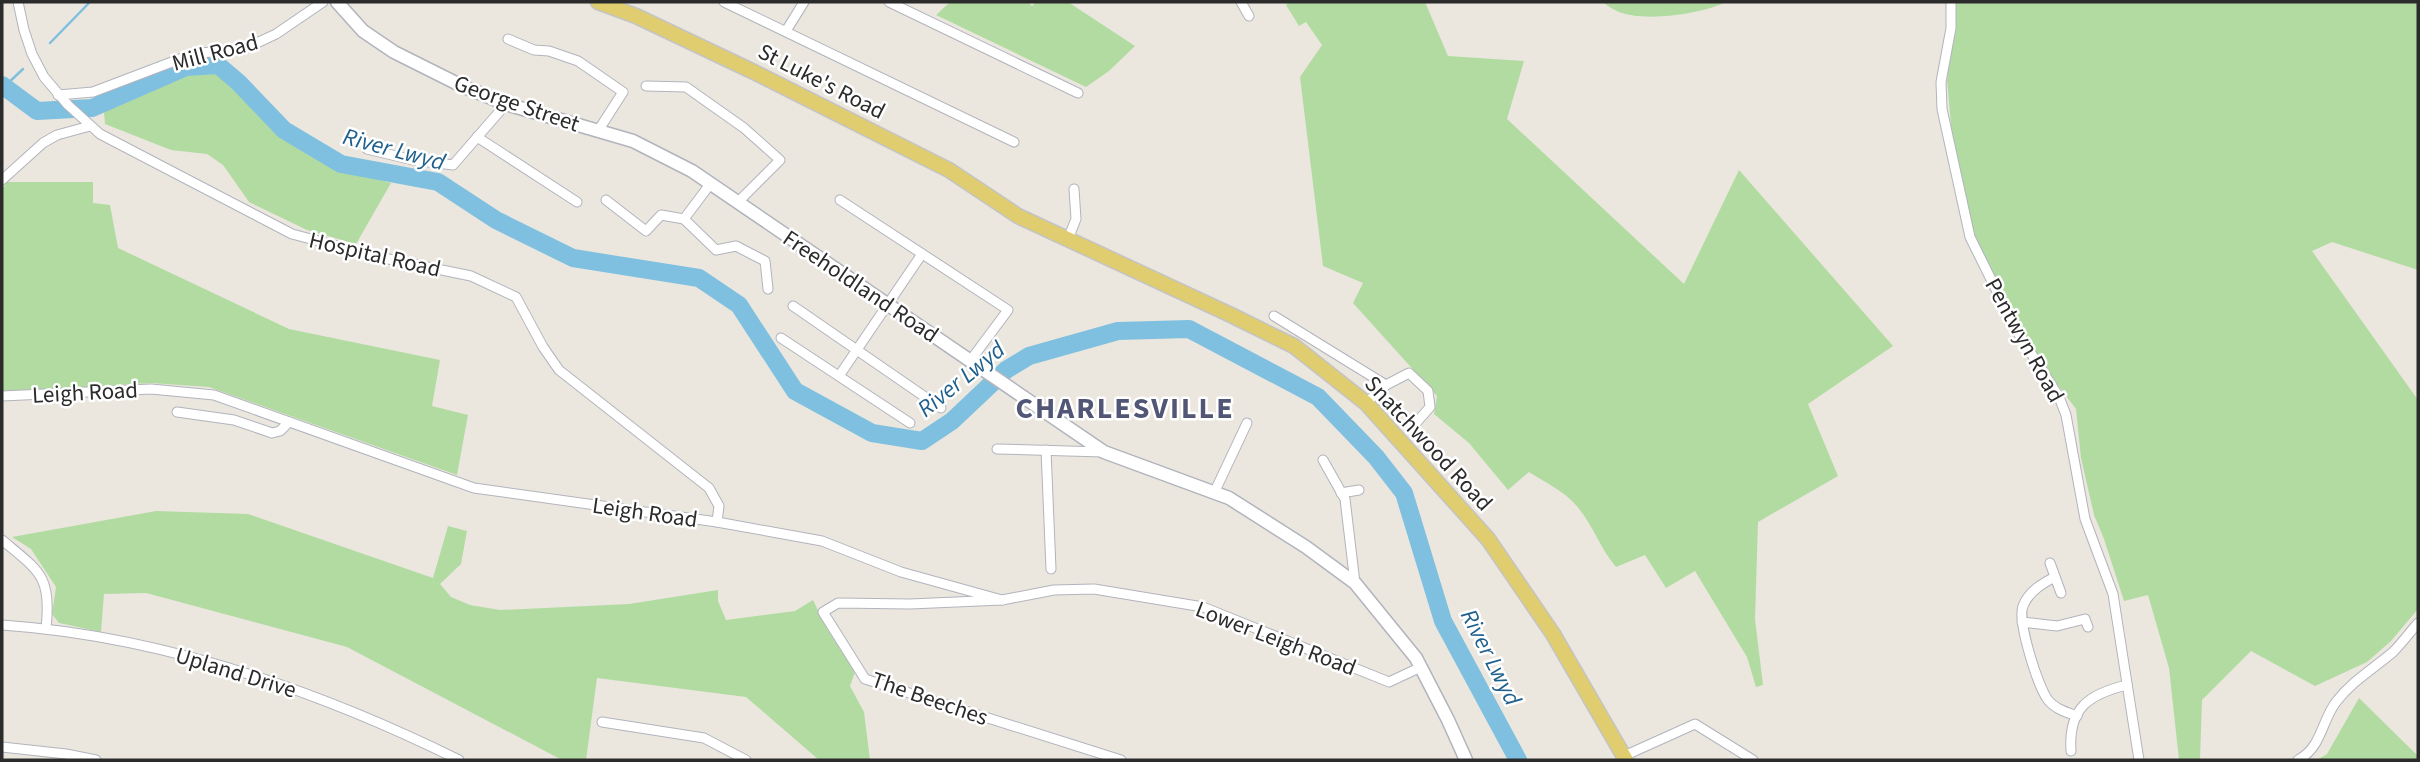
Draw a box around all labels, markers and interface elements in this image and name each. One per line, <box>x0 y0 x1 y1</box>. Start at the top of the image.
street label: Mill Road <box>168 25 262 80</box>
street label: St Luke's Road <box>752 35 891 128</box>
street label: George Street <box>450 67 584 140</box>
water label: River Lwyd <box>339 119 450 180</box>
street label: Freeholdland Road <box>776 222 945 351</box>
street label: Hospital Road <box>306 223 444 286</box>
street label: Pentwyn Road <box>1977 272 2072 409</box>
water label: River Lwyd <box>910 332 1014 426</box>
street label: Snatchwood Road <box>1357 368 1500 518</box>
street label: Leigh Road <box>31 373 139 412</box>
district label: CHARLESVILLE <box>1015 387 1235 430</box>
street label: Leigh Road <box>590 489 700 536</box>
street label: Lower Leigh Road <box>1191 593 1361 684</box>
water label: River Lwyd <box>1451 603 1530 713</box>
street label: Upland Drive <box>171 638 300 707</box>
street label: The Beeches <box>867 663 993 734</box>

